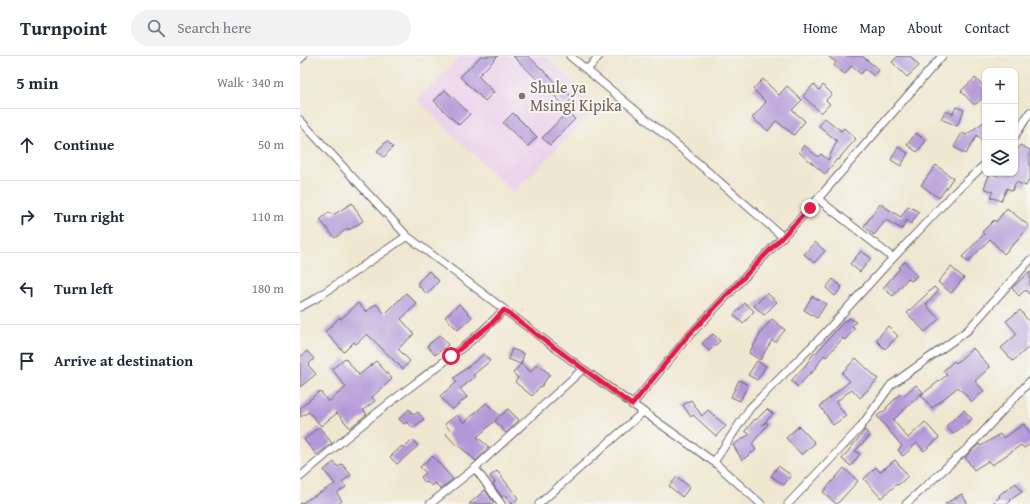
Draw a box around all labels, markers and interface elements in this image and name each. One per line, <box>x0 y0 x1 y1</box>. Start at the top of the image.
search box <box>131 10 411 46</box>
text: Turnpoint <box>20 14 107 42</box>
icon: search <box>145 17 167 39</box>
text: Search here <box>177 17 251 38</box>
text: Home <box>803 18 838 38</box>
text: Map <box>860 18 885 38</box>
text: About <box>907 18 943 38</box>
text: Contact <box>965 18 1010 38</box>
map controls <box>982 68 1018 176</box>
button: + <box>982 68 1018 104</box>
text: 5 min <box>16 70 58 95</box>
text: Walk · 340 m <box>217 73 284 92</box>
place label: Shule ya Msingi Kipika <box>530 75 622 117</box>
marker: Shule ya Msingi Kipika <box>517 91 527 101</box>
button: − <box>982 104 1018 140</box>
icon: ahead <box>16 134 38 156</box>
text: Continue <box>54 134 115 155</box>
text: 50 m <box>258 135 284 154</box>
button: layers <box>982 140 1018 176</box>
route end <box>801 199 819 217</box>
icon: right <box>16 206 38 228</box>
text: Turn right <box>54 206 125 227</box>
text: 110 m <box>252 207 284 226</box>
icon: left <box>16 278 38 300</box>
text: Turn left <box>54 278 113 299</box>
text: 180 m <box>252 279 284 298</box>
route start <box>442 347 460 365</box>
icon: arrive <box>16 350 38 372</box>
text: Arrive at destination <box>54 350 193 371</box>

